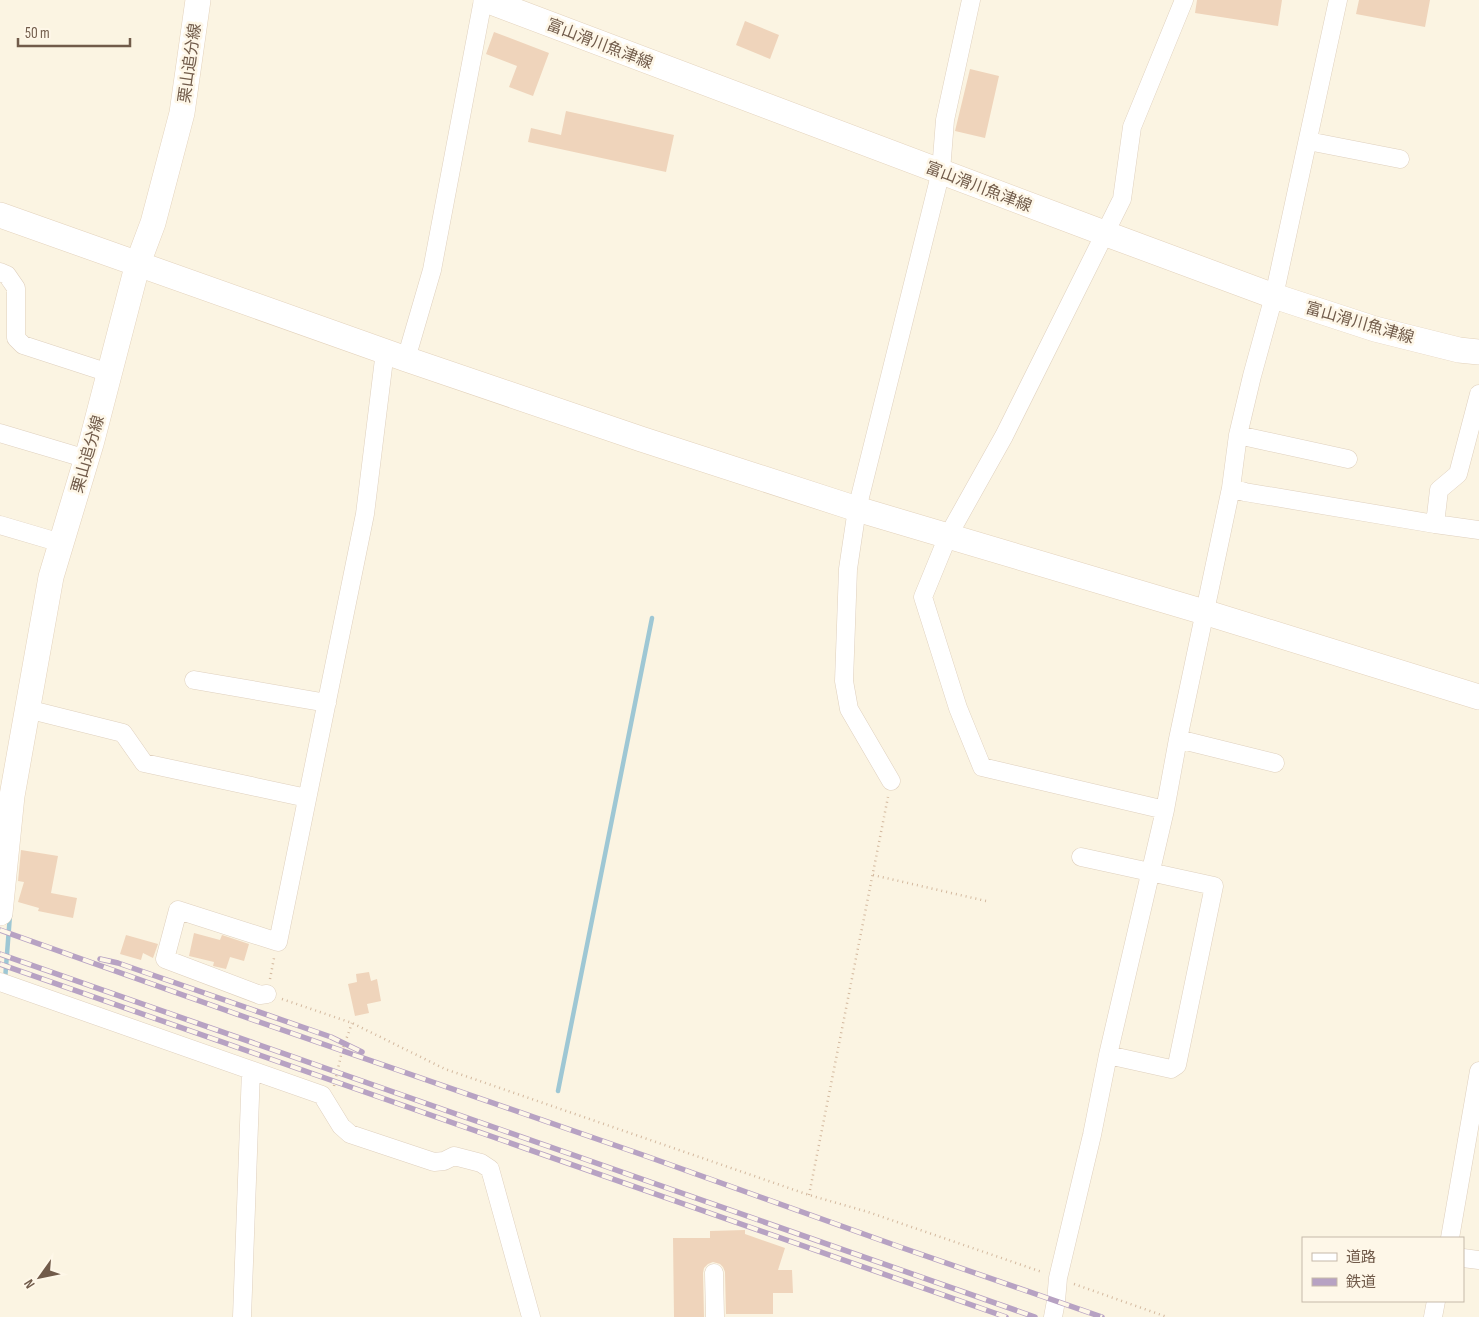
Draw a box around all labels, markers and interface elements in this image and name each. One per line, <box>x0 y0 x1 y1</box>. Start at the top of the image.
scale bar <box>18 15 130 47</box>
street label: 富山滑川魚津線 <box>544 15 656 73</box>
street label: 栗山追分線 <box>176 22 205 104</box>
text: 50 m <box>25 24 50 43</box>
street label: 富山滑川魚津線 <box>923 158 1035 216</box>
street label: 富山滑川魚津線 <box>1303 298 1416 348</box>
street label: 栗山追分線 <box>68 413 109 495</box>
legend <box>1302 1237 1464 1302</box>
text: 道路 <box>1346 1248 1376 1267</box>
north arrow <box>15 1252 65 1302</box>
text: 鉄道 <box>1346 1273 1376 1292</box>
text: N <box>20 1276 39 1292</box>

